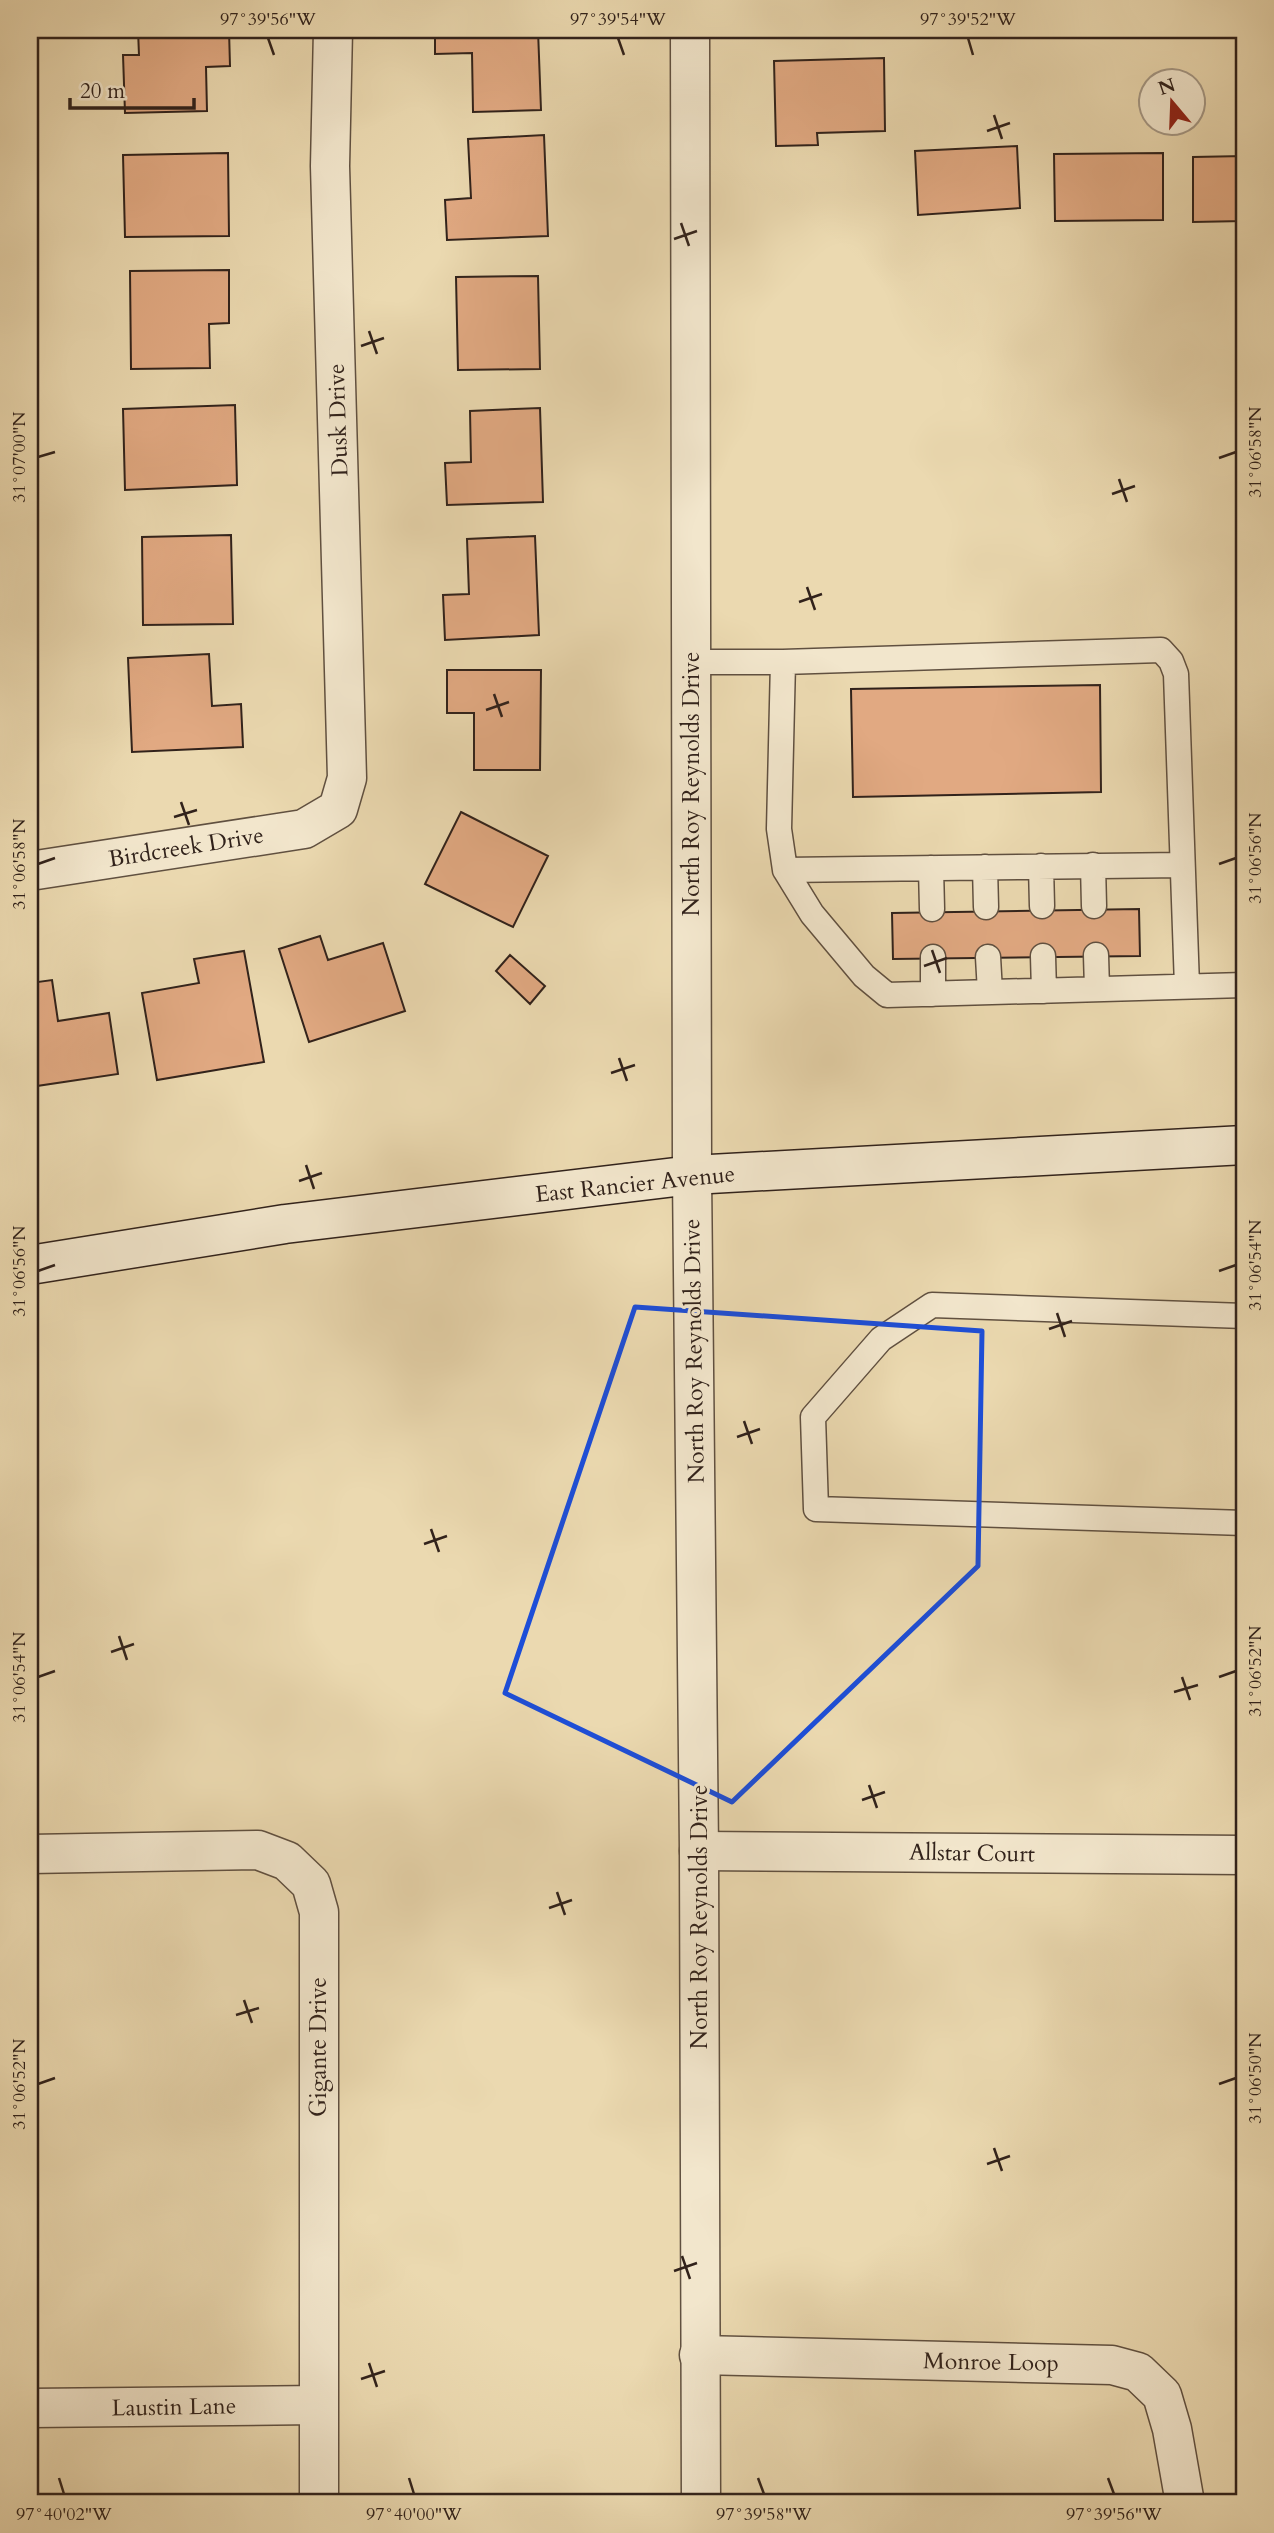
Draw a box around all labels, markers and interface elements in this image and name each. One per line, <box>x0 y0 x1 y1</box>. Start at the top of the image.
text: 97°39'56"W <box>220 7 316 32</box>
text: 97°39'54"W <box>570 7 666 32</box>
text: 97°39'52"W <box>920 7 1016 32</box>
scale bar <box>70 66 194 110</box>
north arrow <box>1138 66 1208 136</box>
text: N <box>1155 72 1179 102</box>
text: 20 m <box>80 77 125 106</box>
street label: Dusk Drive <box>321 363 355 477</box>
text: 31°06'58"N <box>1243 406 1268 498</box>
text: 31°07'00"N <box>7 411 32 503</box>
street label: North Roy Reynolds Drive <box>676 652 707 916</box>
text: 31°06'56"N <box>1243 812 1268 904</box>
text: 31°06'58"N <box>7 818 32 910</box>
street label: Birdcreek Drive <box>106 819 266 875</box>
street label: East Rancier Avenue <box>534 1158 736 1210</box>
street label: North Roy Reynolds Drive <box>676 1218 712 1484</box>
text: 31°06'54"N <box>1243 1219 1268 1311</box>
text: 31°06'56"N <box>7 1225 32 1317</box>
text: 31°06'52"N <box>1243 1625 1268 1717</box>
text: 31°06'54"N <box>7 1631 32 1723</box>
street label: North Roy Reynolds Drive <box>684 1785 715 2049</box>
street label: Allstar Court <box>909 1836 1035 1870</box>
street label: Gigante Drive <box>303 1977 334 2117</box>
text: 31°06'50"N <box>1243 2032 1268 2124</box>
text: 31°06'52"N <box>7 2038 32 2130</box>
street label: Monroe Loop <box>923 2345 1059 2379</box>
street label: Laustin Lane <box>111 2390 237 2424</box>
text: 97°40'02"W <box>16 2502 112 2527</box>
text: 97°40'00"W <box>366 2502 462 2527</box>
text: 97°39'58"W <box>716 2502 812 2527</box>
text: 97°39'56"W <box>1066 2502 1162 2527</box>

